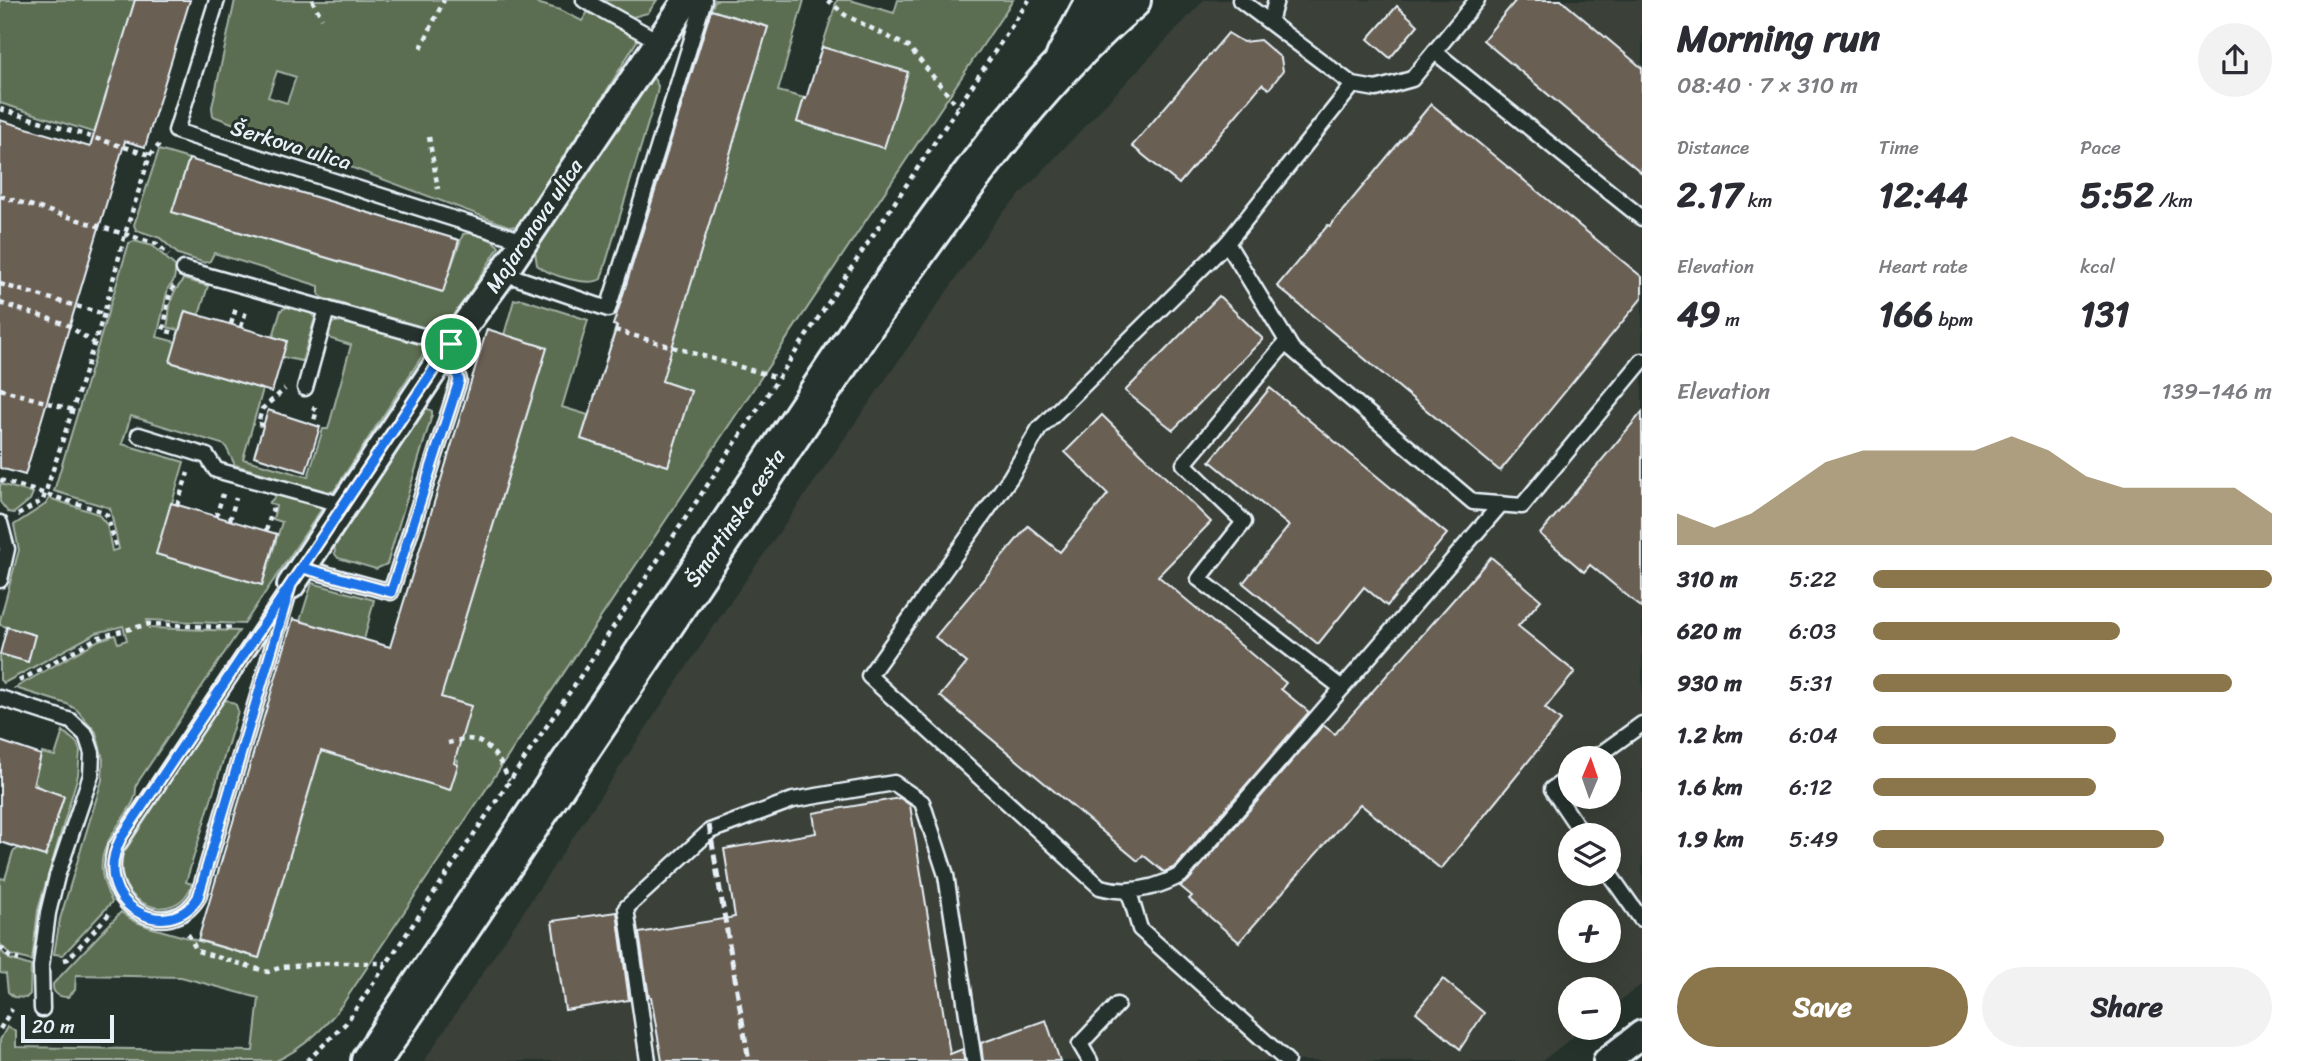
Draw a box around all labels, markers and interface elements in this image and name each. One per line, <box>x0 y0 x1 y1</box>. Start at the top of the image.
text: Morning run <box>1677 5 1880 72</box>
button: share <box>2198 23 2272 97</box>
text: 08:40 · 7 × 310 m <box>1677 65 1858 106</box>
street label: Šerkova ulica <box>226 109 356 181</box>
text: Distance <box>1677 131 1749 164</box>
text: Time <box>1879 131 1919 164</box>
text: Pace <box>2080 131 2121 164</box>
street label: Majaronova ulica <box>475 150 594 301</box>
text: 2.17 <box>1677 164 1743 226</box>
text: 12:44 <box>1879 164 1968 226</box>
text: 5:52 <box>2080 164 2154 226</box>
text: km <box>1743 184 1772 217</box>
text: /km <box>2154 184 2193 217</box>
text: Elevation <box>1677 250 1754 283</box>
text: Heart rate <box>1879 250 1968 283</box>
text: kcal <box>2080 250 2115 283</box>
text: 49 <box>1677 283 1720 345</box>
text: 166 <box>1879 283 1933 345</box>
text: 131 <box>2080 283 2130 345</box>
text: m <box>1720 303 1740 336</box>
text: bpm <box>1933 303 1973 336</box>
pin <box>421 314 481 374</box>
icon: arrive <box>432 325 470 363</box>
text: Elevation <box>1677 371 1770 412</box>
text: 139–146 m <box>2161 371 2272 412</box>
street label: Šmartinska cesta <box>674 440 796 595</box>
text: 310 m <box>1677 559 1738 600</box>
text: 5:22 <box>1789 559 1837 600</box>
text: 620 m <box>1677 611 1742 652</box>
text: 6:03 <box>1789 611 1836 652</box>
text: 930 m <box>1677 663 1742 704</box>
text: 5:31 <box>1789 663 1833 704</box>
text: 1.2 km <box>1677 715 1743 756</box>
text: 6:04 <box>1789 715 1838 756</box>
north arrow <box>1558 746 1620 808</box>
map controls <box>1558 746 1621 1040</box>
text: 1.6 km <box>1677 767 1743 808</box>
text: 6:12 <box>1789 767 1832 808</box>
text: 1.9 km <box>1677 819 1744 860</box>
text: 5:49 <box>1789 819 1839 860</box>
button: layers <box>1558 823 1621 886</box>
button: + <box>1558 900 1621 963</box>
button: Save <box>1677 967 1968 1047</box>
button: Share <box>1982 967 2272 1047</box>
button: − <box>1558 977 1621 1040</box>
text: 20 m <box>32 1010 75 1043</box>
scale bar <box>21 1012 114 1044</box>

